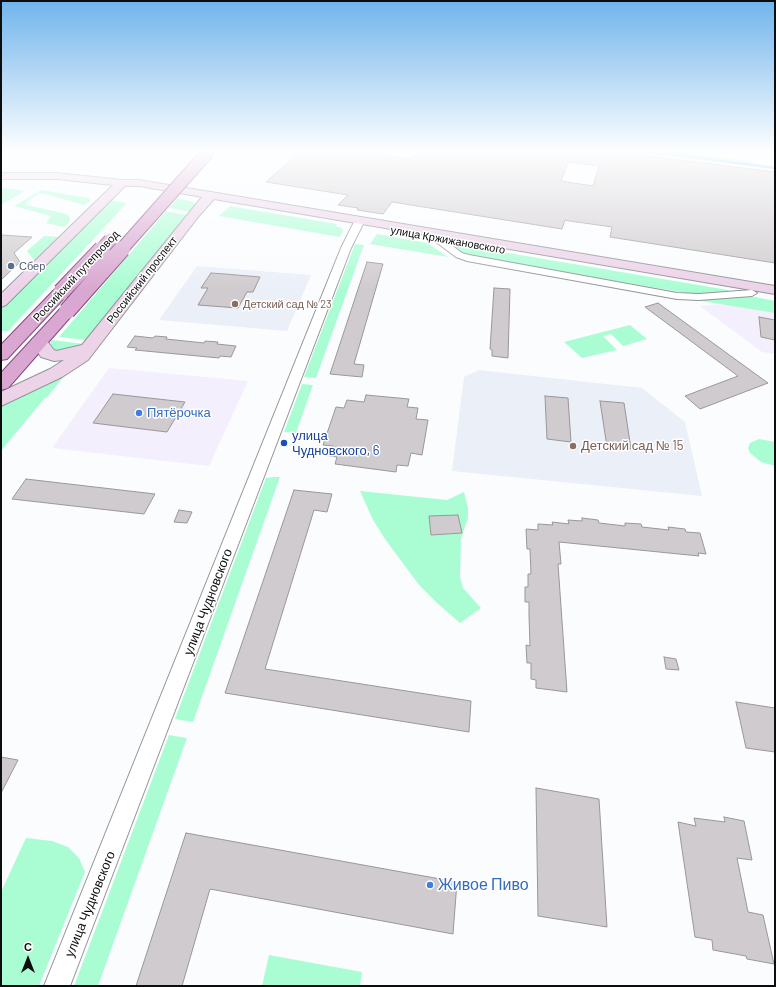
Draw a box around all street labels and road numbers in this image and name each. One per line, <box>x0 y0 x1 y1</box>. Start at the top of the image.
street label: улица Кржижановского <box>390 223 506 257</box>
street label: Российский путепровод <box>30 228 122 324</box>
street label: Российский проспект <box>104 234 180 326</box>
street label: улица Чудновского <box>180 546 236 658</box>
street label: улица Чудновского <box>62 849 118 959</box>

